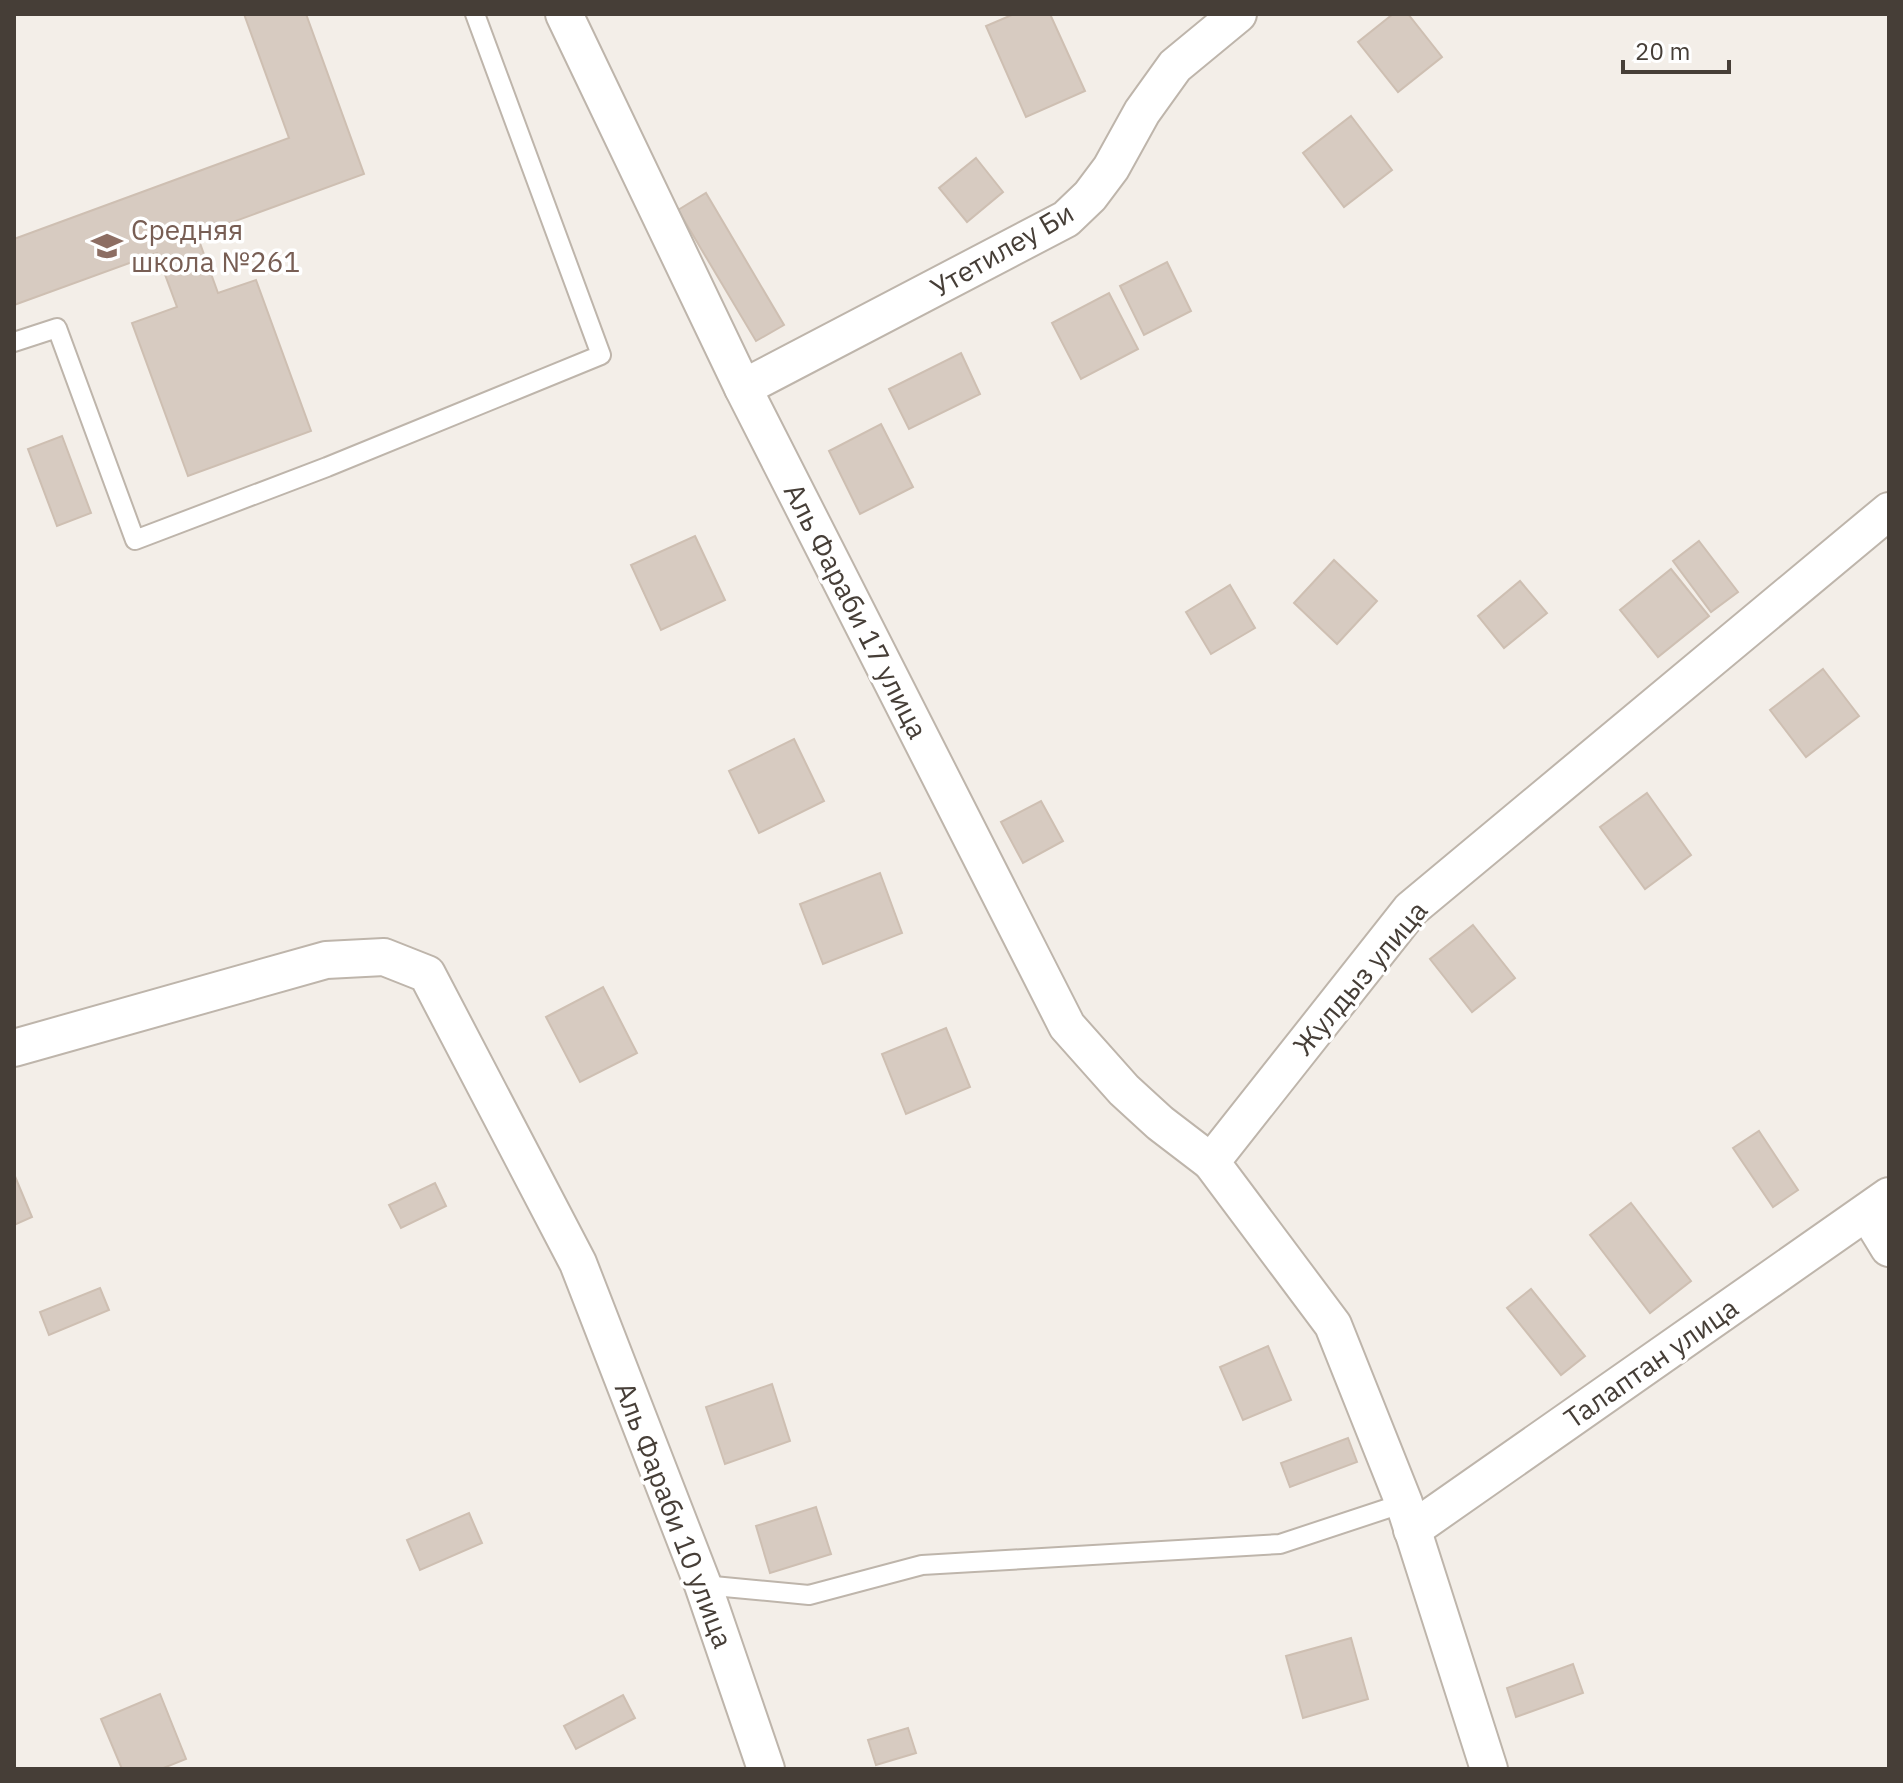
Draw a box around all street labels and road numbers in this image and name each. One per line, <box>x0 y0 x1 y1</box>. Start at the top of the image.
street label: Утетилеу Би <box>923 194 1080 305</box>
street label: Аль Фараби 17 улица <box>776 477 937 745</box>
street label: Жулдыз улица <box>1284 893 1435 1063</box>
street label: Талаптан улица <box>1556 1289 1745 1436</box>
street label: Аль Фараби 10 улица <box>607 1377 742 1653</box>

